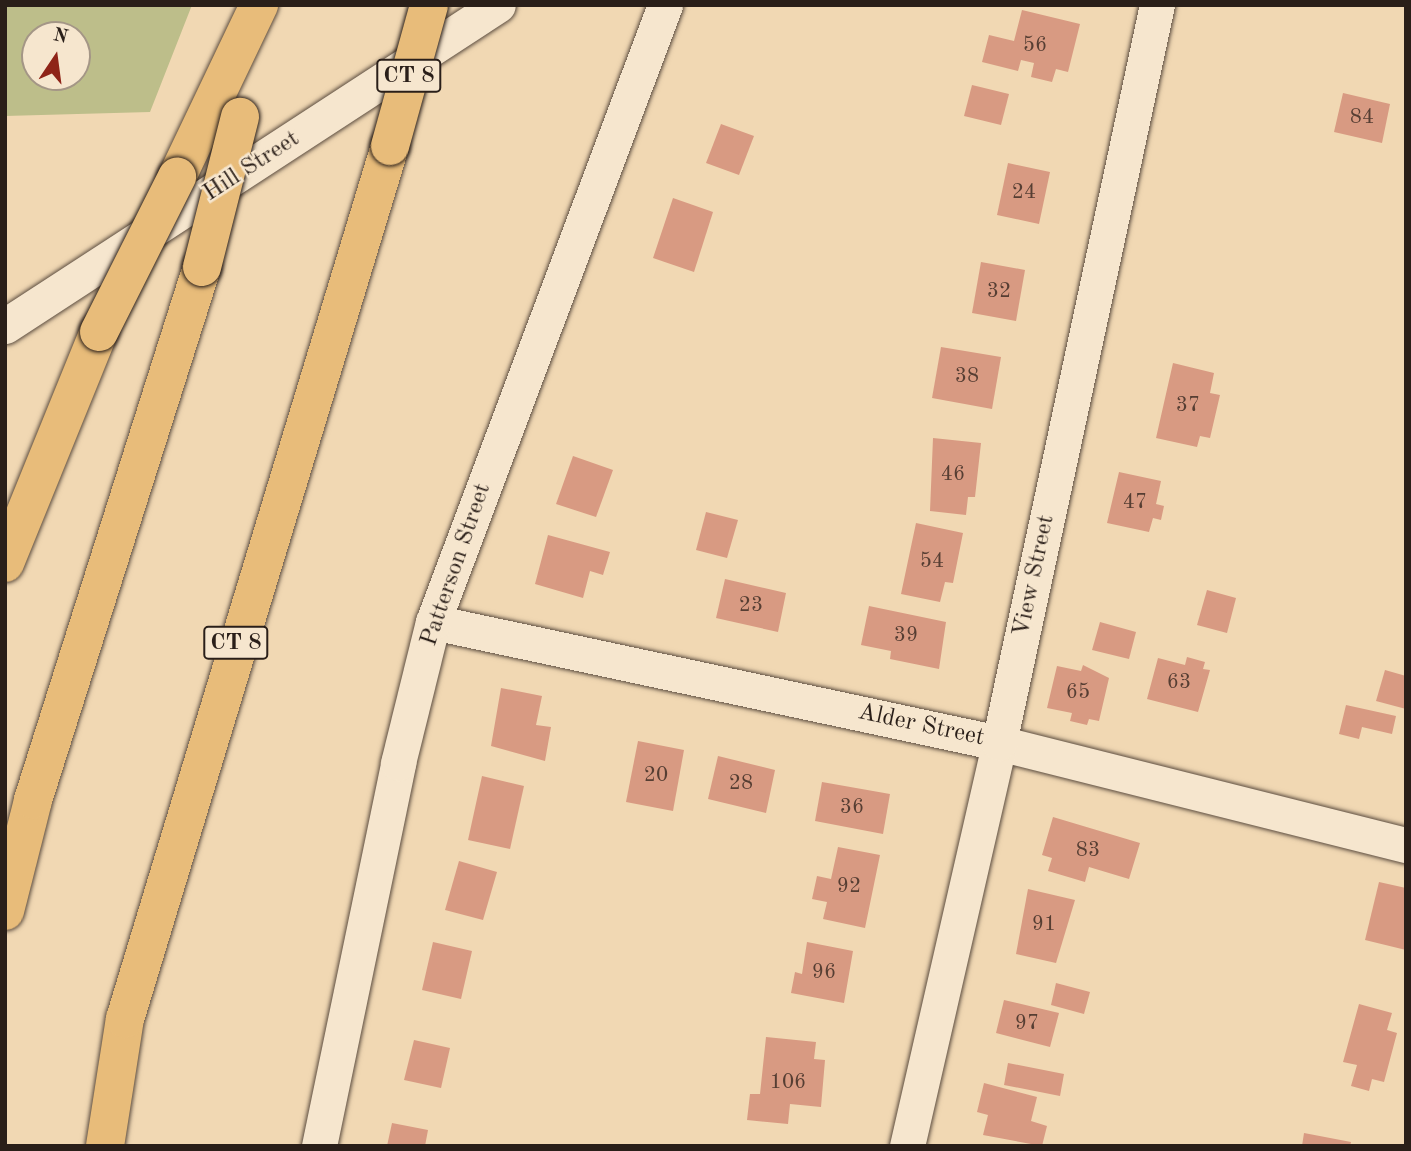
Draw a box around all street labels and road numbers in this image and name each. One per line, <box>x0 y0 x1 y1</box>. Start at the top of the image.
road number: CT 8 <box>376 57 442 96</box>
street label: Hill Street <box>199 125 305 209</box>
street label: Patterson Street <box>416 480 498 650</box>
street label: View Street <box>1008 512 1062 640</box>
road number: CT 8 <box>203 624 269 663</box>
street label: Alder Street <box>855 699 987 753</box>

